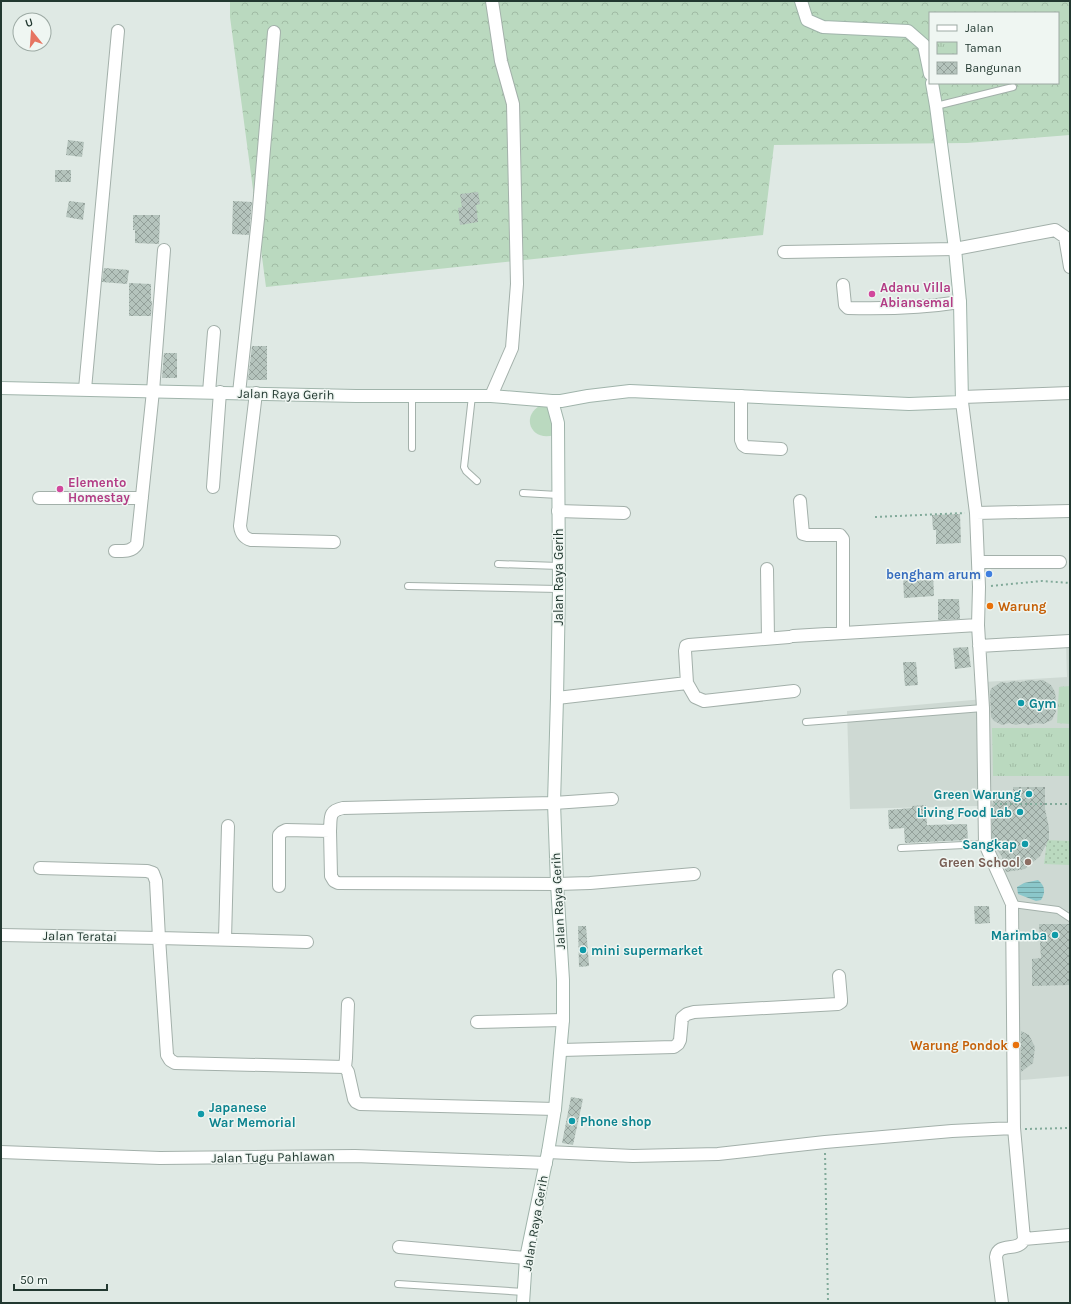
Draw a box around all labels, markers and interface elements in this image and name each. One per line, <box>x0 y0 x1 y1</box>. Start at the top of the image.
north arrow <box>12 12 52 52</box>
legend <box>929 12 1059 84</box>
text: U <box>24 16 35 30</box>
text: Jalan <box>965 21 994 35</box>
text: Taman <box>965 41 1002 55</box>
text: Bangunan <box>965 61 1021 75</box>
place label: Adanu Villa Abiansemal <box>880 280 954 310</box>
marker: Adanu Villa Abiansemal <box>867 289 877 299</box>
street label: Jalan Raya Gerih <box>237 386 335 402</box>
place label: Elemento Homestay <box>68 475 130 505</box>
marker: Elemento Homestay <box>55 484 65 494</box>
street label: Jalan Raya Gerih <box>551 528 566 626</box>
place label: bengham arum <box>886 567 981 582</box>
marker: bengham arum <box>984 569 994 579</box>
place label: Warung <box>998 599 1047 614</box>
marker: Warung <box>985 601 995 611</box>
place label: Gym <box>1029 696 1057 711</box>
marker: Gym <box>1016 698 1026 708</box>
place label: Green Warung <box>934 787 1021 802</box>
marker: Green Warung <box>1024 789 1034 799</box>
place label: Living Food Lab <box>917 805 1012 820</box>
marker: Living Food Lab <box>1015 807 1025 817</box>
place label: Sangkap <box>962 837 1017 852</box>
marker: Sangkap <box>1020 839 1030 849</box>
street label: Jalan Raya Gerih <box>548 852 568 950</box>
place label: Green School <box>939 855 1020 870</box>
marker: Green School <box>1023 857 1033 867</box>
street label: Jalan Teratai <box>43 928 117 944</box>
place label: Marimba <box>991 928 1047 943</box>
marker: Marimba <box>1050 930 1060 940</box>
place label: mini supermarket <box>591 943 703 958</box>
marker: mini supermarket <box>578 945 588 955</box>
place label: Warung Pondok <box>910 1038 1008 1053</box>
marker: Warung Pondok <box>1011 1040 1021 1050</box>
place label: Japanese War Memorial <box>209 1100 296 1130</box>
marker: Japanese War Memorial <box>196 1109 206 1119</box>
place label: Phone shop <box>580 1114 652 1129</box>
marker: Phone shop <box>567 1116 577 1126</box>
street label: Jalan Tugu Pahlawan <box>211 1148 335 1166</box>
street label: Jalan Raya Gerih <box>519 1174 551 1272</box>
scale bar <box>14 1266 107 1292</box>
text: 50 m <box>20 1273 48 1287</box>

